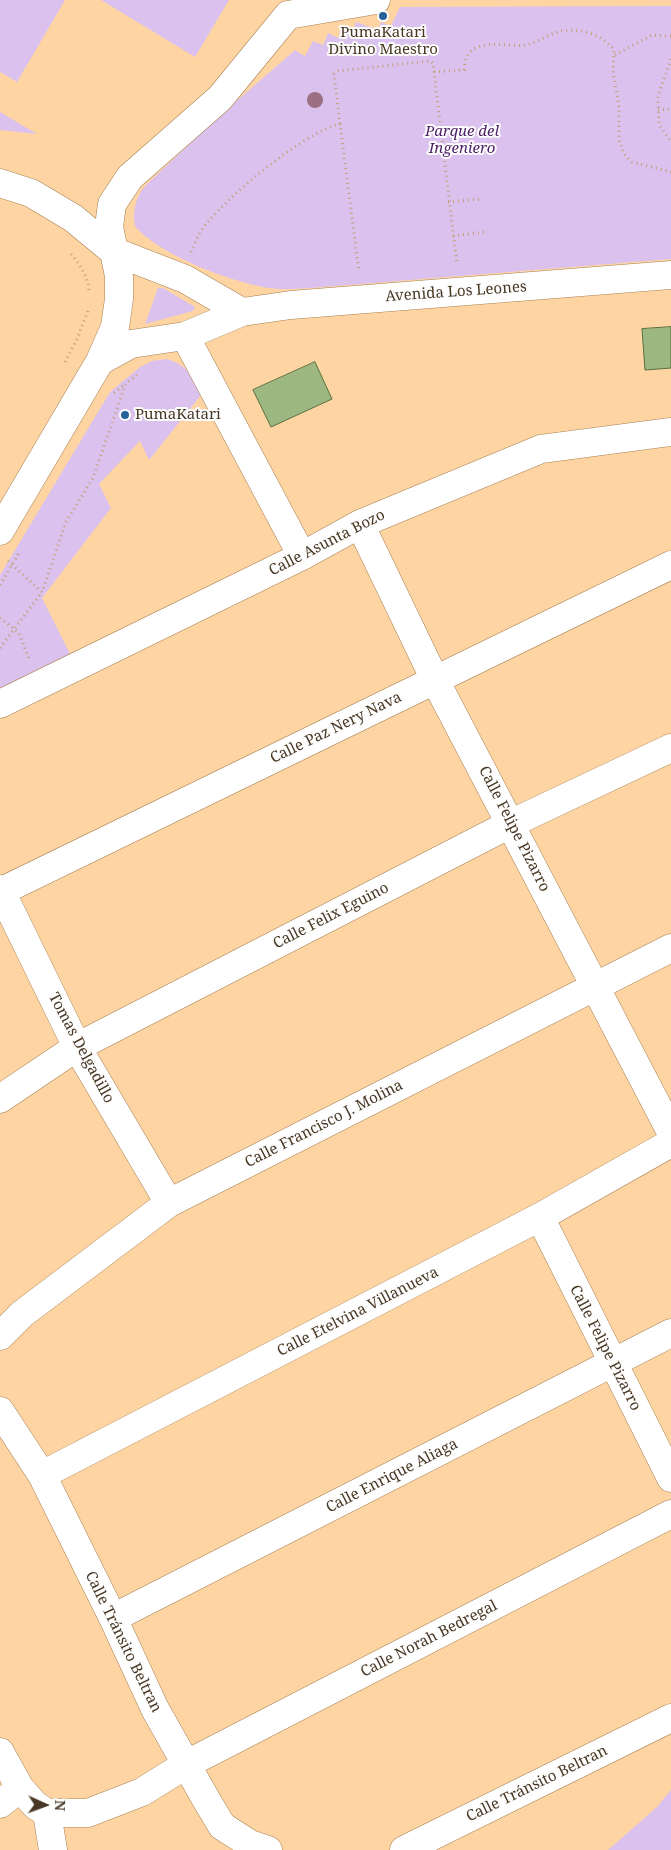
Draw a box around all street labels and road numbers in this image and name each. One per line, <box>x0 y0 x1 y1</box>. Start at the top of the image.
street label: Avenida Los Leones <box>385 278 527 306</box>
street label: Calle Asunta Bozo <box>266 506 388 580</box>
street label: Calle Paz Nery Nava <box>267 688 405 768</box>
street label: Calle Felipe Pizarro <box>475 763 553 895</box>
street label: Calle Felix Eguino <box>270 879 392 953</box>
street label: Tomas Delgadillo <box>44 990 118 1106</box>
street label: Calle Francisco J. Molina <box>242 1076 406 1172</box>
street label: Calle Etelvina Villanueva <box>274 1263 442 1361</box>
street label: Calle Felipe Pizarro <box>566 1282 644 1414</box>
street label: Calle Enrique Aliaga <box>323 1435 461 1517</box>
street label: Calle Tránsito Beltran <box>81 1568 165 1716</box>
street label: Calle Norah Bedregal <box>358 1597 500 1681</box>
street label: Calle Tránsito Beltran <box>463 1742 611 1826</box>

